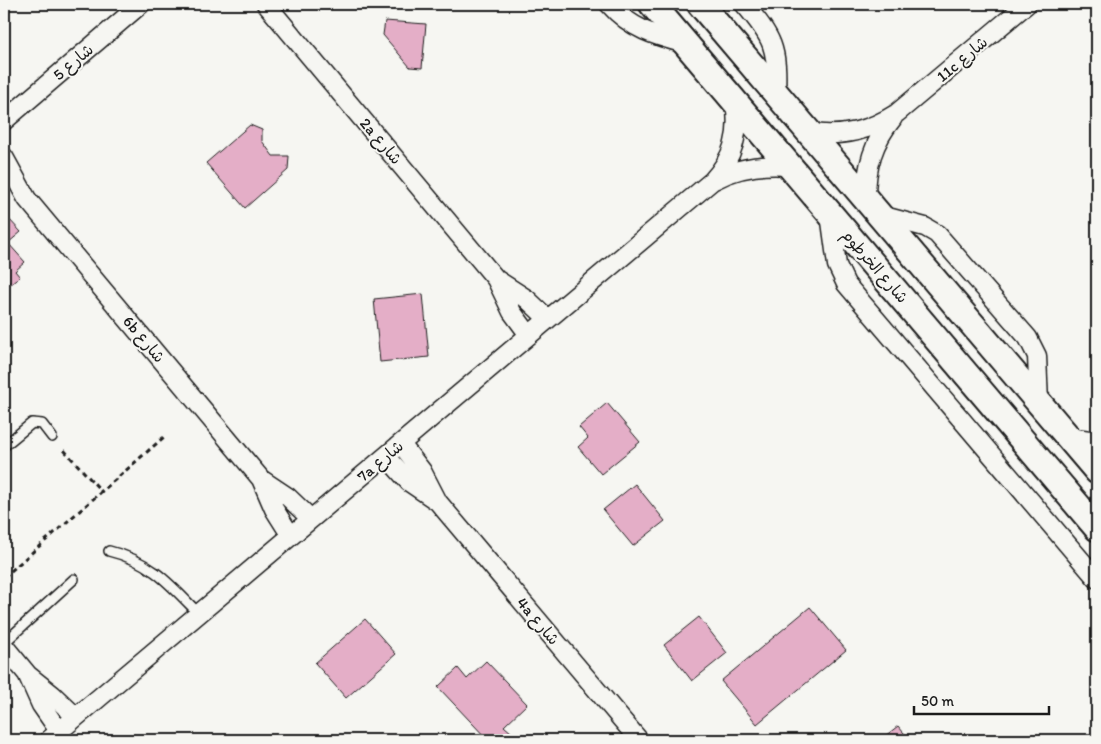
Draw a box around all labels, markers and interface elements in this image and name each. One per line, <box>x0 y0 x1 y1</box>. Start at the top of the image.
street label: 11c شارع <box>933 32 993 87</box>
street label: شارع 5 <box>49 40 98 86</box>
street label: 2a شارع <box>355 114 406 169</box>
street label: شارع الخرطوم <box>836 225 912 309</box>
street label: 6b شارع <box>118 312 169 367</box>
street label: 7a شارع <box>353 436 408 487</box>
street label: 4a شارع <box>511 593 563 650</box>
scale bar <box>914 684 1048 716</box>
text: 50 m <box>921 692 954 710</box>

